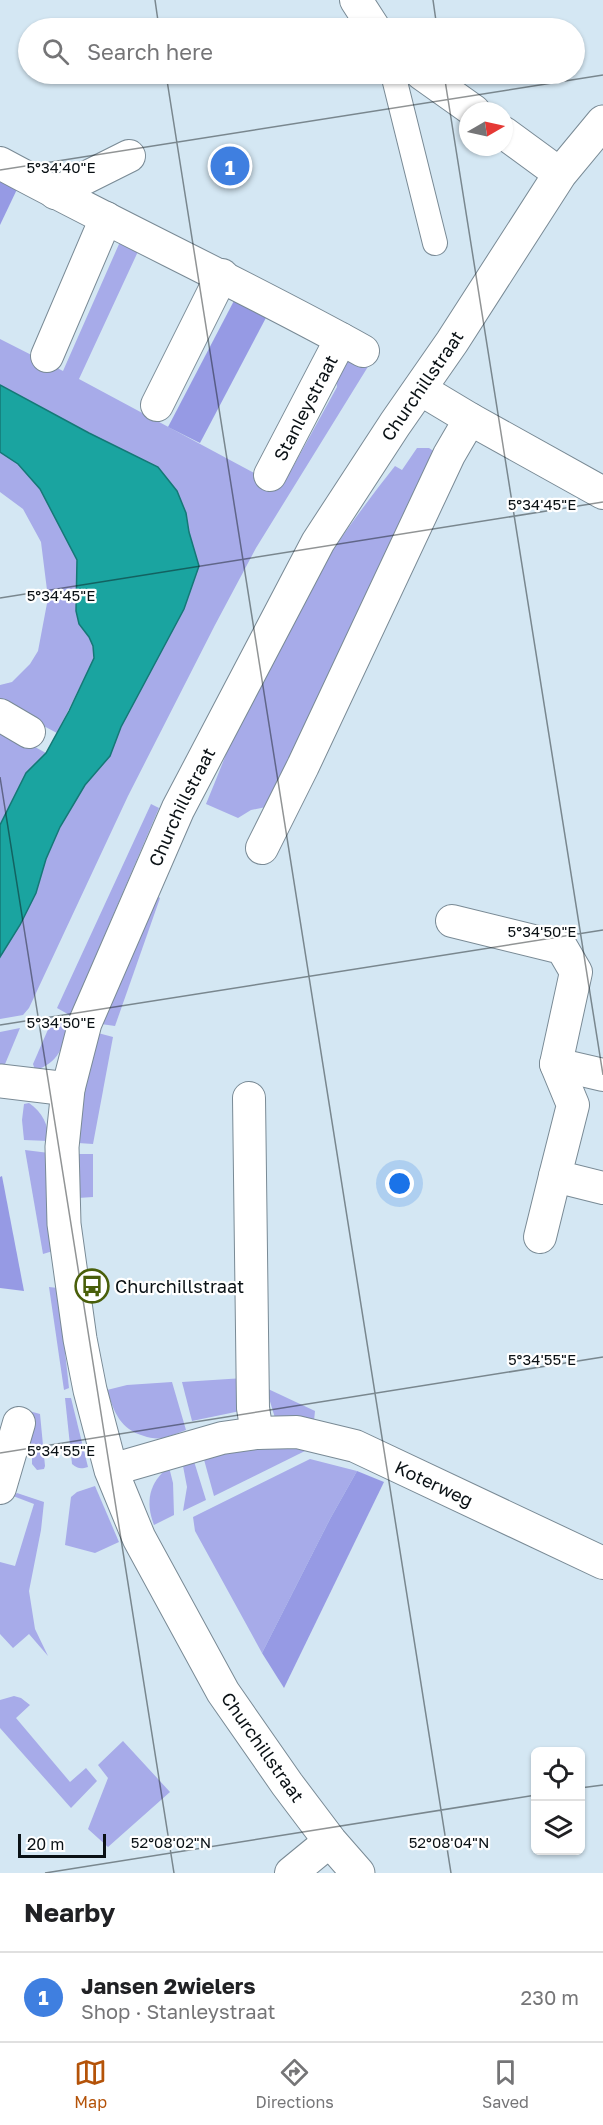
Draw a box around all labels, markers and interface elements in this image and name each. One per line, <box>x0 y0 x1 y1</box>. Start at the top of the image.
search box <box>18 18 585 84</box>
icon: search <box>39 35 72 68</box>
text: Search here <box>87 38 213 65</box>
north arrow <box>459 102 513 156</box>
pin: 1 <box>210 144 250 188</box>
text: 5°34'40"E <box>26 158 96 176</box>
street label: Churchillstraat <box>376 326 468 445</box>
street label: Stanleystraat <box>268 351 342 464</box>
text: 5°34'45"E <box>508 495 576 513</box>
text: 5°34'45"E <box>27 586 95 604</box>
street label: Churchillstraat <box>144 744 219 870</box>
text: 5°34'50"E <box>508 922 576 940</box>
text: 5°34'50"E <box>27 1013 95 1031</box>
your location <box>385 1169 414 1198</box>
bus stop icon: Churchillstraat <box>74 1268 110 1304</box>
place label: Churchillstraat <box>115 1275 244 1297</box>
text: 5°34'55"E <box>508 1350 576 1368</box>
text: 5°34'55"E <box>27 1441 95 1459</box>
street label: Koterweg <box>391 1455 477 1511</box>
street label: Churchillstraat <box>217 1688 309 1806</box>
map controls <box>531 1747 585 1855</box>
button: locate <box>531 1747 585 1801</box>
button: layers <box>531 1801 585 1855</box>
scale bar <box>18 1831 106 1858</box>
text: 52°08'02"N <box>131 1833 211 1851</box>
text: 52°08'04"N <box>409 1833 489 1851</box>
text: 20 m <box>27 1834 64 1854</box>
text: Nearby <box>24 1897 115 1928</box>
text: Jansen 2wielers <box>81 1972 256 1999</box>
text: 1 <box>38 1985 49 2009</box>
text: 230 m <box>521 1985 579 2009</box>
text: Shop · Stanleystraat <box>81 1999 276 2023</box>
tab: Map <box>74 2056 107 2112</box>
tab: Directions <box>256 2056 334 2112</box>
tab: Saved <box>482 2056 529 2112</box>

